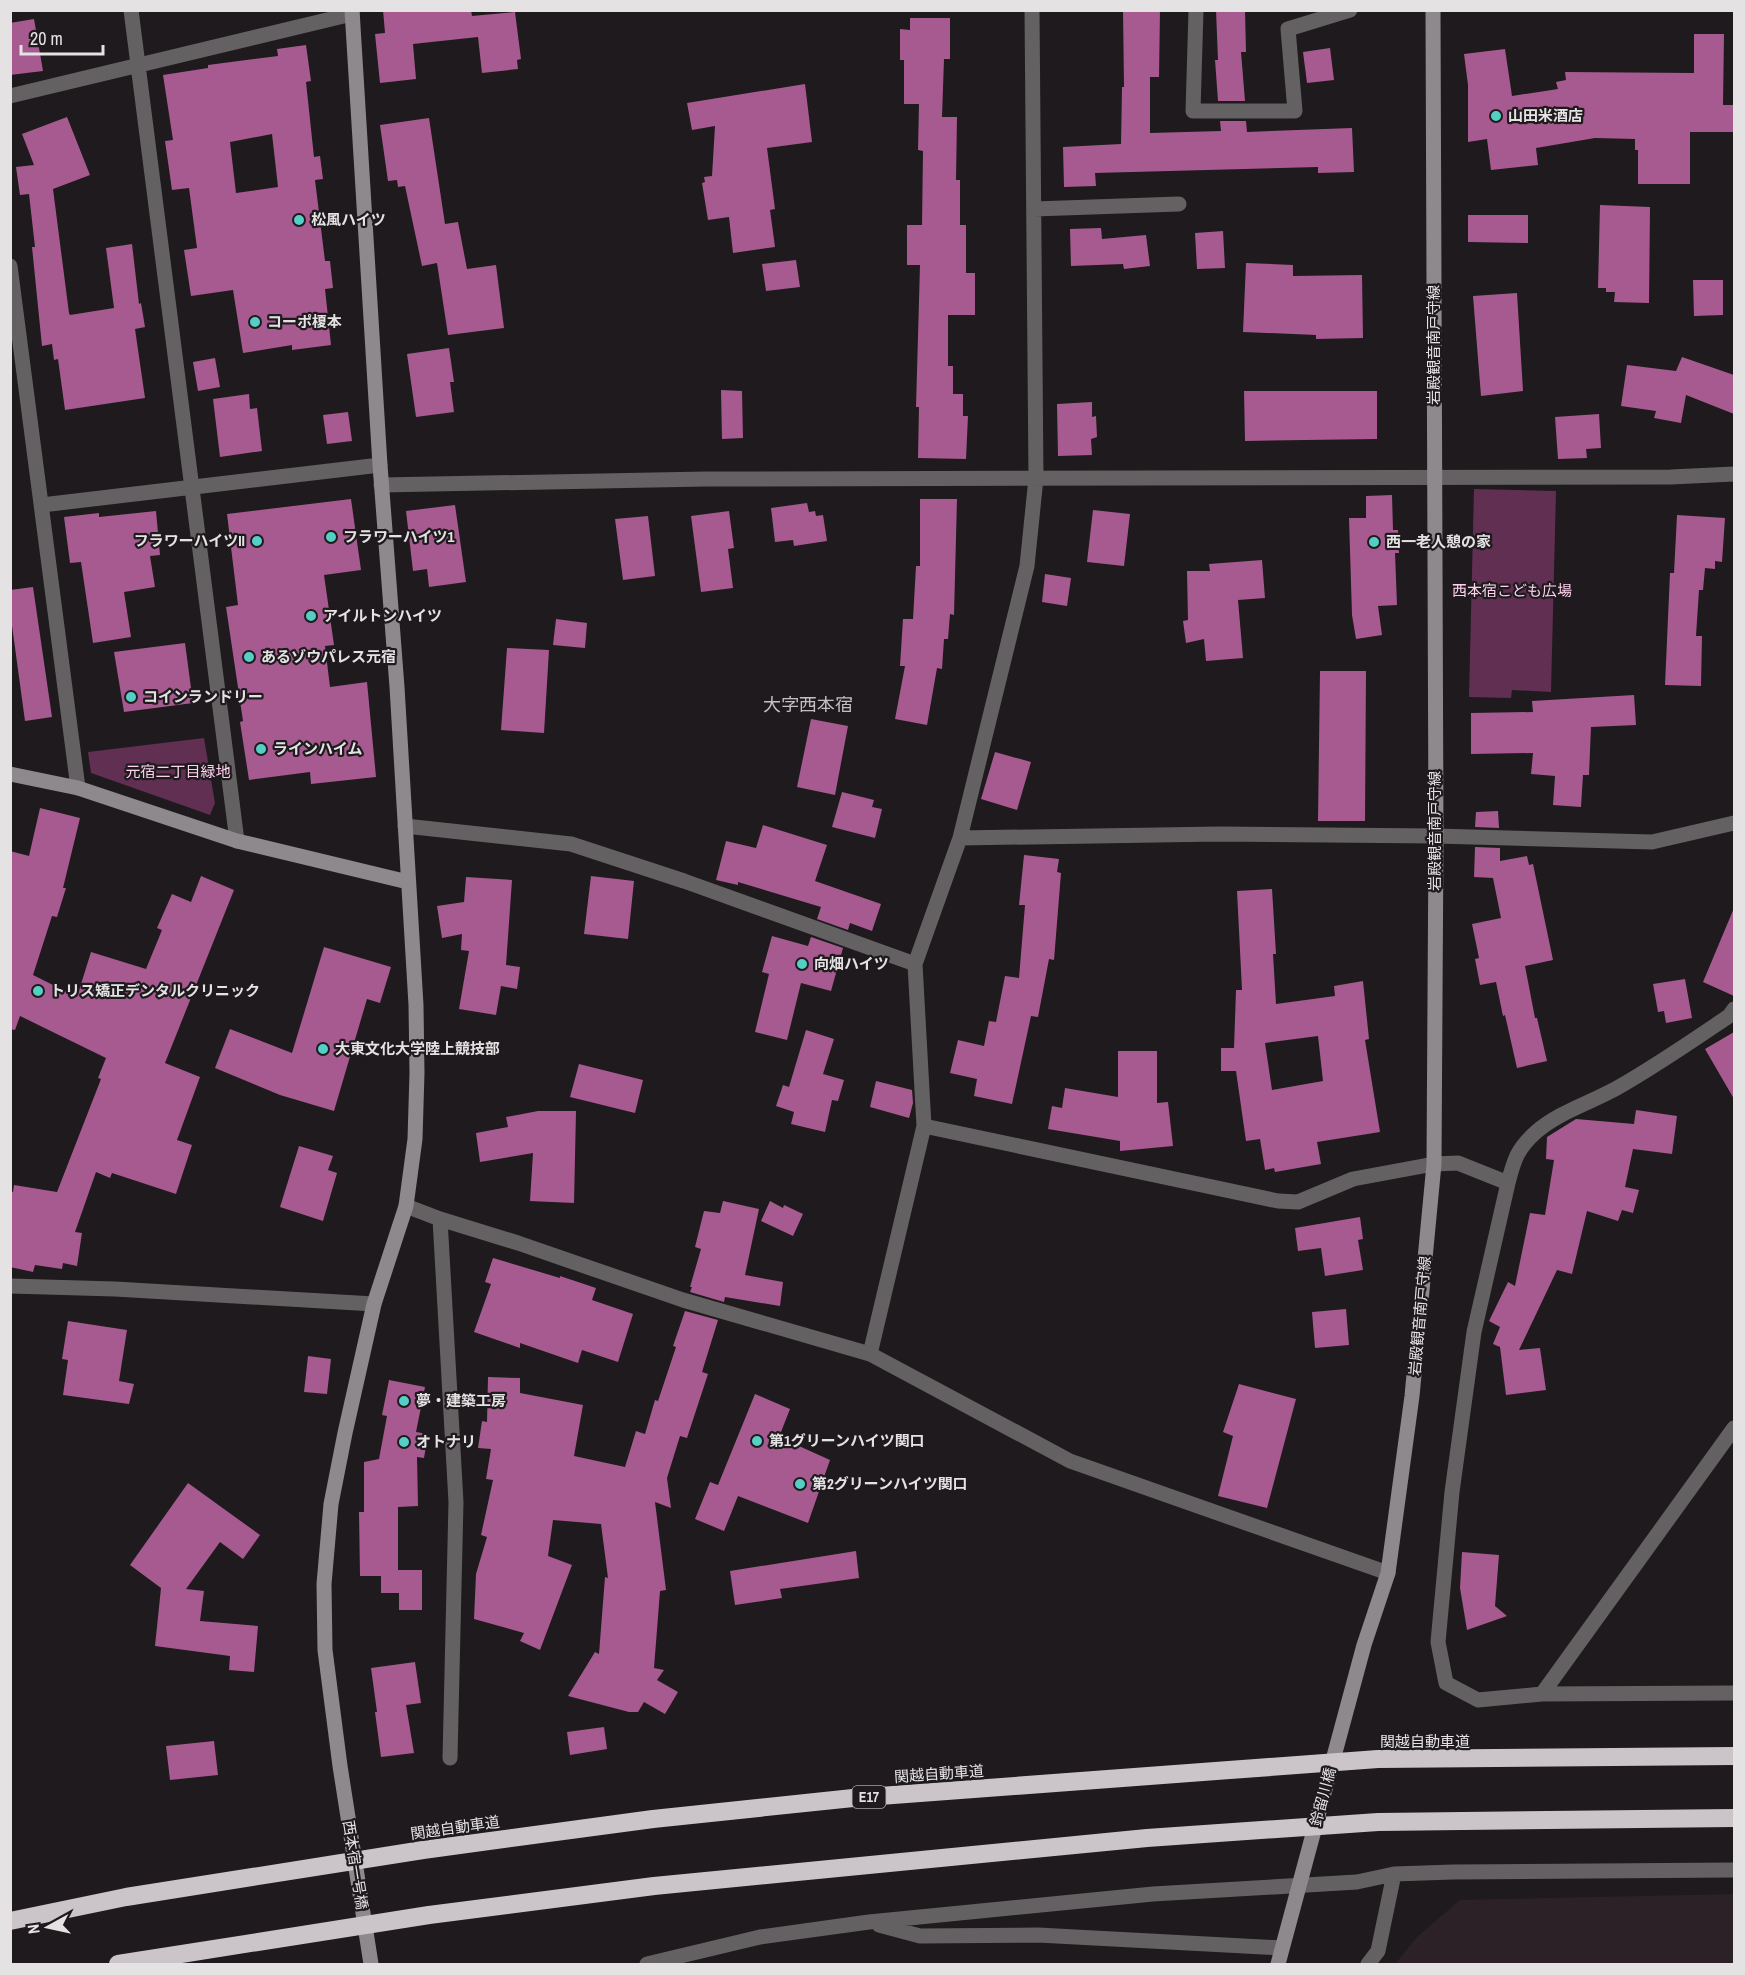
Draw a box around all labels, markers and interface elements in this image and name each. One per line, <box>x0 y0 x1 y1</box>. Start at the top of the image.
scale bar <box>21 18 104 56</box>
text: 20 m <box>30 26 63 51</box>
place label: 山田米酒店 <box>1508 105 1583 126</box>
marker: 山田米酒店 <box>1489 109 1503 123</box>
place label: 松風ハイツ <box>311 209 386 230</box>
marker: 松風ハイツ <box>292 213 306 227</box>
street label: 岩殿観音南戸守線 <box>1423 285 1444 405</box>
place label: コーポ榎本 <box>267 311 342 332</box>
marker: コーポ榎本 <box>248 315 262 329</box>
place label: フラワーハイツ1 <box>343 526 454 547</box>
place label: フラワーハイツII <box>134 530 245 551</box>
marker: フラワーハイツ1 <box>324 530 338 544</box>
place label: 西一老人憩の家 <box>1386 531 1491 552</box>
marker: フラワーハイツII <box>250 534 264 548</box>
marker: 西一老人憩の家 <box>1367 535 1381 549</box>
park label: 西本宿こども広場 <box>1452 580 1572 601</box>
place label: アイルトンハイツ <box>323 605 442 626</box>
marker: アイルトンハイツ <box>304 609 318 623</box>
place label: あるゾウパレス元宿 <box>261 646 396 667</box>
marker: あるゾウパレス元宿 <box>242 650 256 664</box>
place label: コインランドリー <box>143 686 263 707</box>
marker: コインランドリー <box>124 690 138 704</box>
district label: 大字西本宿 <box>763 692 853 717</box>
place label: ラインハイム <box>273 738 362 759</box>
marker: ラインハイム <box>254 742 268 756</box>
park label: 元宿二丁目緑地 <box>125 761 231 782</box>
street label: 岩殿観音南戸守線 <box>1424 771 1445 891</box>
place label: 向畑ハイツ <box>814 953 889 974</box>
marker: 向畑ハイツ <box>795 957 809 971</box>
place label: トリス矯正デンタルクリニック <box>50 980 260 1001</box>
marker: トリス矯正デンタルクリニック <box>31 984 45 998</box>
place label: 大東文化大学陸上競技部 <box>335 1038 500 1059</box>
marker: 大東文化大学陸上競技部 <box>316 1042 330 1056</box>
street label: 岩殿観音南戸守線 <box>1404 1255 1435 1377</box>
place label: 夢・建築工房 <box>416 1390 506 1411</box>
marker: 夢・建築工房 <box>397 1394 411 1408</box>
place label: 第1グリーンハイツ関口 <box>769 1430 925 1451</box>
place label: オトナリ <box>416 1431 476 1452</box>
marker: 第1グリーンハイツ関口 <box>750 1434 764 1448</box>
marker: オトナリ <box>397 1435 411 1449</box>
place label: 第2グリーンハイツ関口 <box>812 1473 968 1494</box>
marker: 第2グリーンハイツ関口 <box>793 1477 807 1491</box>
street label: 関越自動車道 <box>1380 1731 1470 1752</box>
street label: 関越自動車道 <box>893 1760 985 1787</box>
street label: 鈴留川橋 <box>1305 1765 1340 1829</box>
road number: E17 <box>852 1786 886 1808</box>
street label: 関越自動車道 <box>409 1811 501 1844</box>
street label: 西本宿一号橋 <box>338 1819 373 1911</box>
north arrow <box>18 1897 78 1957</box>
text: N <box>22 1923 45 1935</box>

